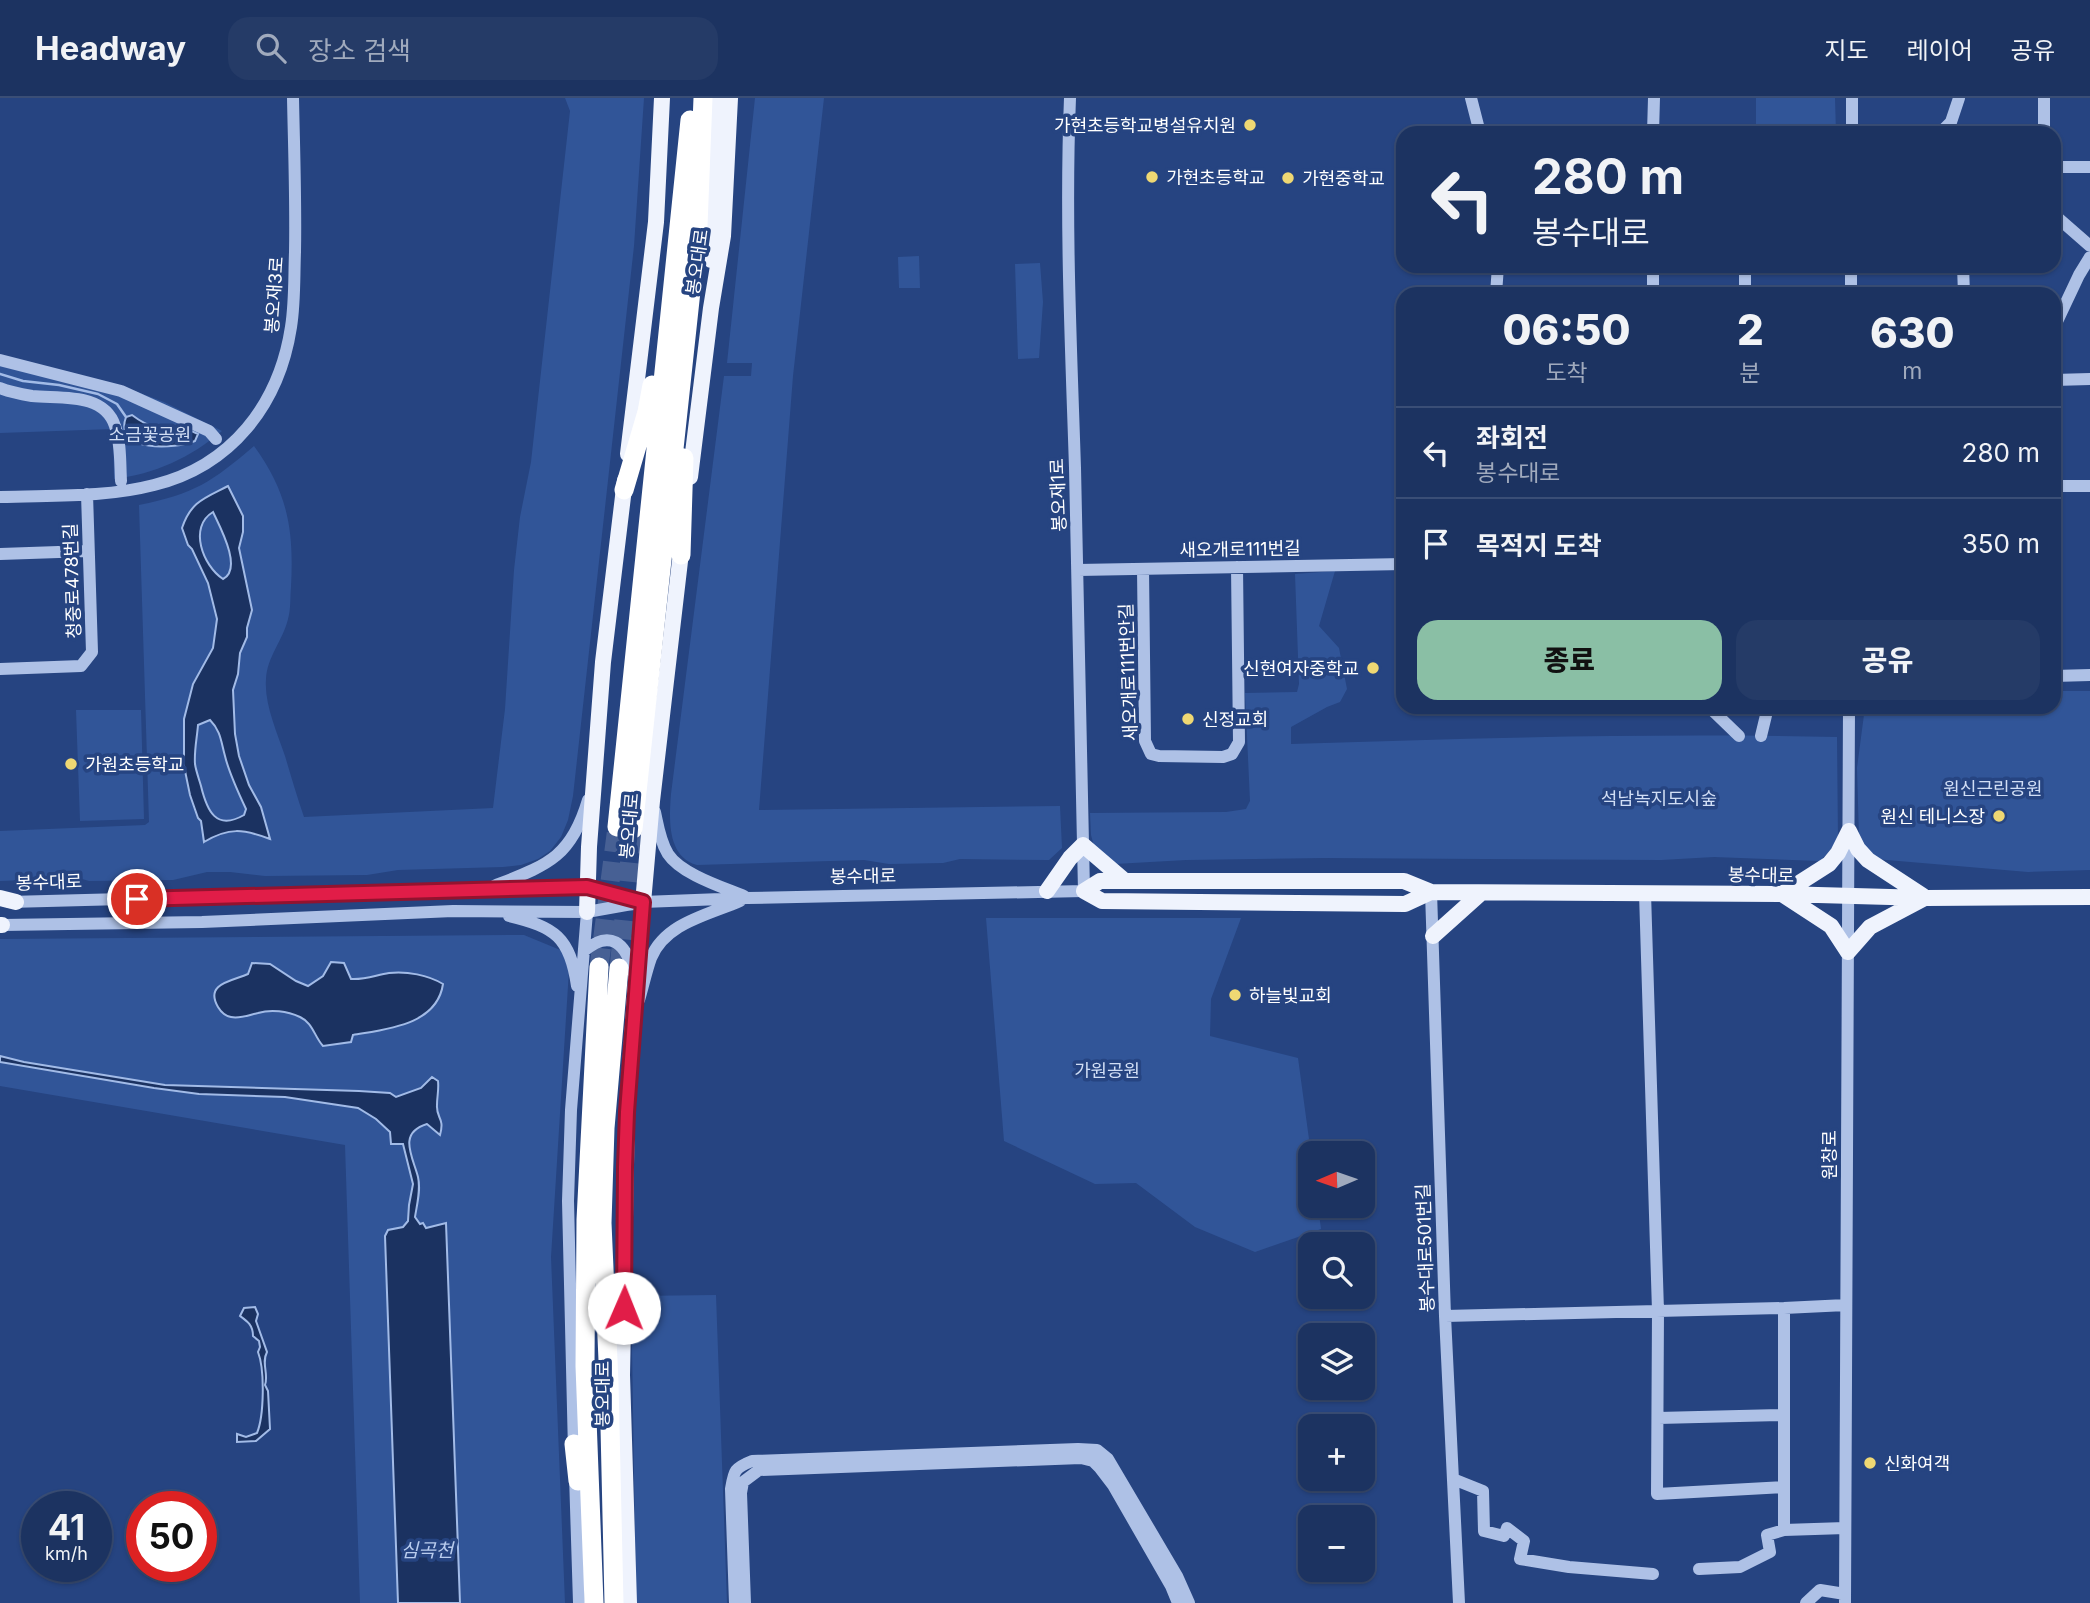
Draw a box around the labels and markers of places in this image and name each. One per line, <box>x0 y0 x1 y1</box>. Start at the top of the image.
place label: 가현초등학교병설유치원 <box>1054 115 1236 136</box>
marker: 가현초등학교병설유치원 <box>1242 117 1258 133</box>
place label: 가현초등학교 <box>1166 167 1265 188</box>
place label: 가현중학교 <box>1302 168 1385 189</box>
marker: 가현초등학교 <box>1144 169 1160 185</box>
marker: 가현중학교 <box>1280 170 1296 186</box>
place label: 신현여자중학교 <box>1243 658 1359 679</box>
marker: 신현여자중학교 <box>1365 660 1381 676</box>
place label: 신정교회 <box>1202 709 1268 730</box>
marker: 신정교회 <box>1180 711 1196 727</box>
place label: 가원초등학교 <box>85 754 184 775</box>
marker: 가원초등학교 <box>63 756 79 772</box>
place label: 원신 테니스장 <box>1881 806 1985 827</box>
marker: 원신 테니스장 <box>1991 808 2007 824</box>
pin <box>107 869 167 929</box>
place label: 하늘빛교회 <box>1249 985 1332 1006</box>
marker: 하늘빛교회 <box>1227 987 1243 1003</box>
place label: 신화여객 <box>1884 1453 1950 1474</box>
marker: 신화여객 <box>1862 1455 1878 1471</box>

